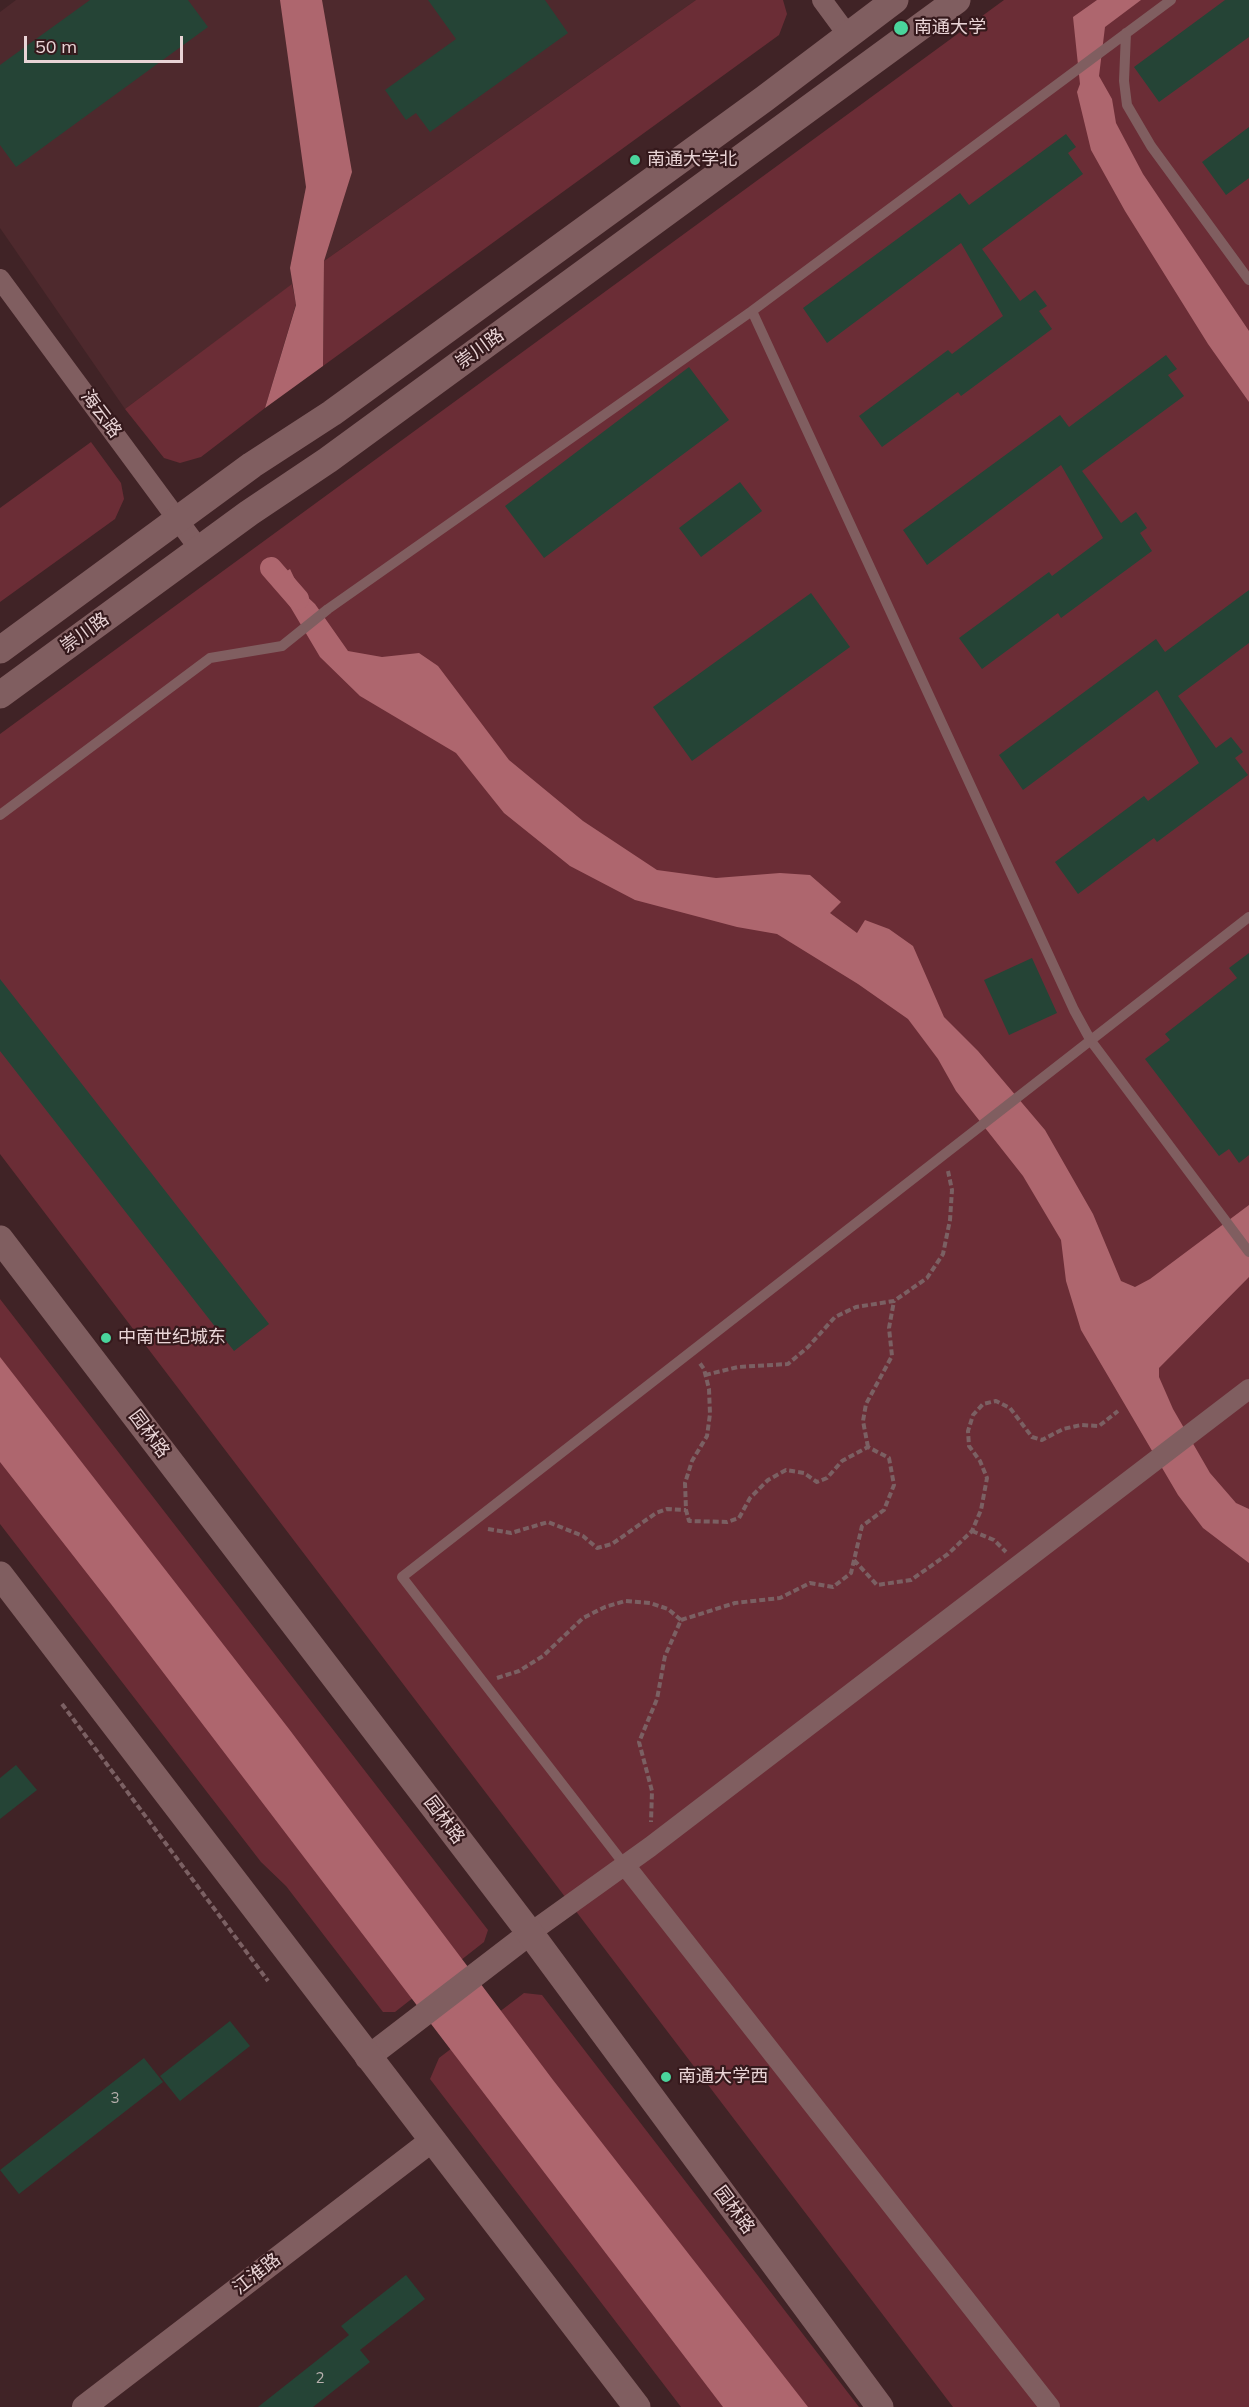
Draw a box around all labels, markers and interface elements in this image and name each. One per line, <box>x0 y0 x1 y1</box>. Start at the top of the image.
place label: 南通大学 <box>914 17 986 39</box>
marker: 南通大学 <box>892 19 910 37</box>
scale bar <box>27 24 186 62</box>
text: 50 m <box>35 35 77 58</box>
place label: 南通大学北 <box>647 149 737 171</box>
marker: 南通大学北 <box>628 153 642 167</box>
street label: 崇川路 <box>452 324 508 374</box>
street label: 海云路 <box>76 386 126 442</box>
street label: 崇川路 <box>57 608 113 658</box>
place label: 中南世纪城东 <box>118 1327 226 1349</box>
marker: 中南世纪城东 <box>99 1331 113 1345</box>
street label: 园林路 <box>124 1406 174 1462</box>
street label: 园林路 <box>419 1792 469 1848</box>
place label: 南通大学西 <box>678 2066 768 2088</box>
marker: 南通大学西 <box>659 2070 673 2084</box>
house number: 3 <box>111 2089 119 2107</box>
street label: 园林路 <box>709 2182 759 2238</box>
street label: 江淮路 <box>229 2249 285 2299</box>
house number: 2 <box>316 2369 324 2387</box>

